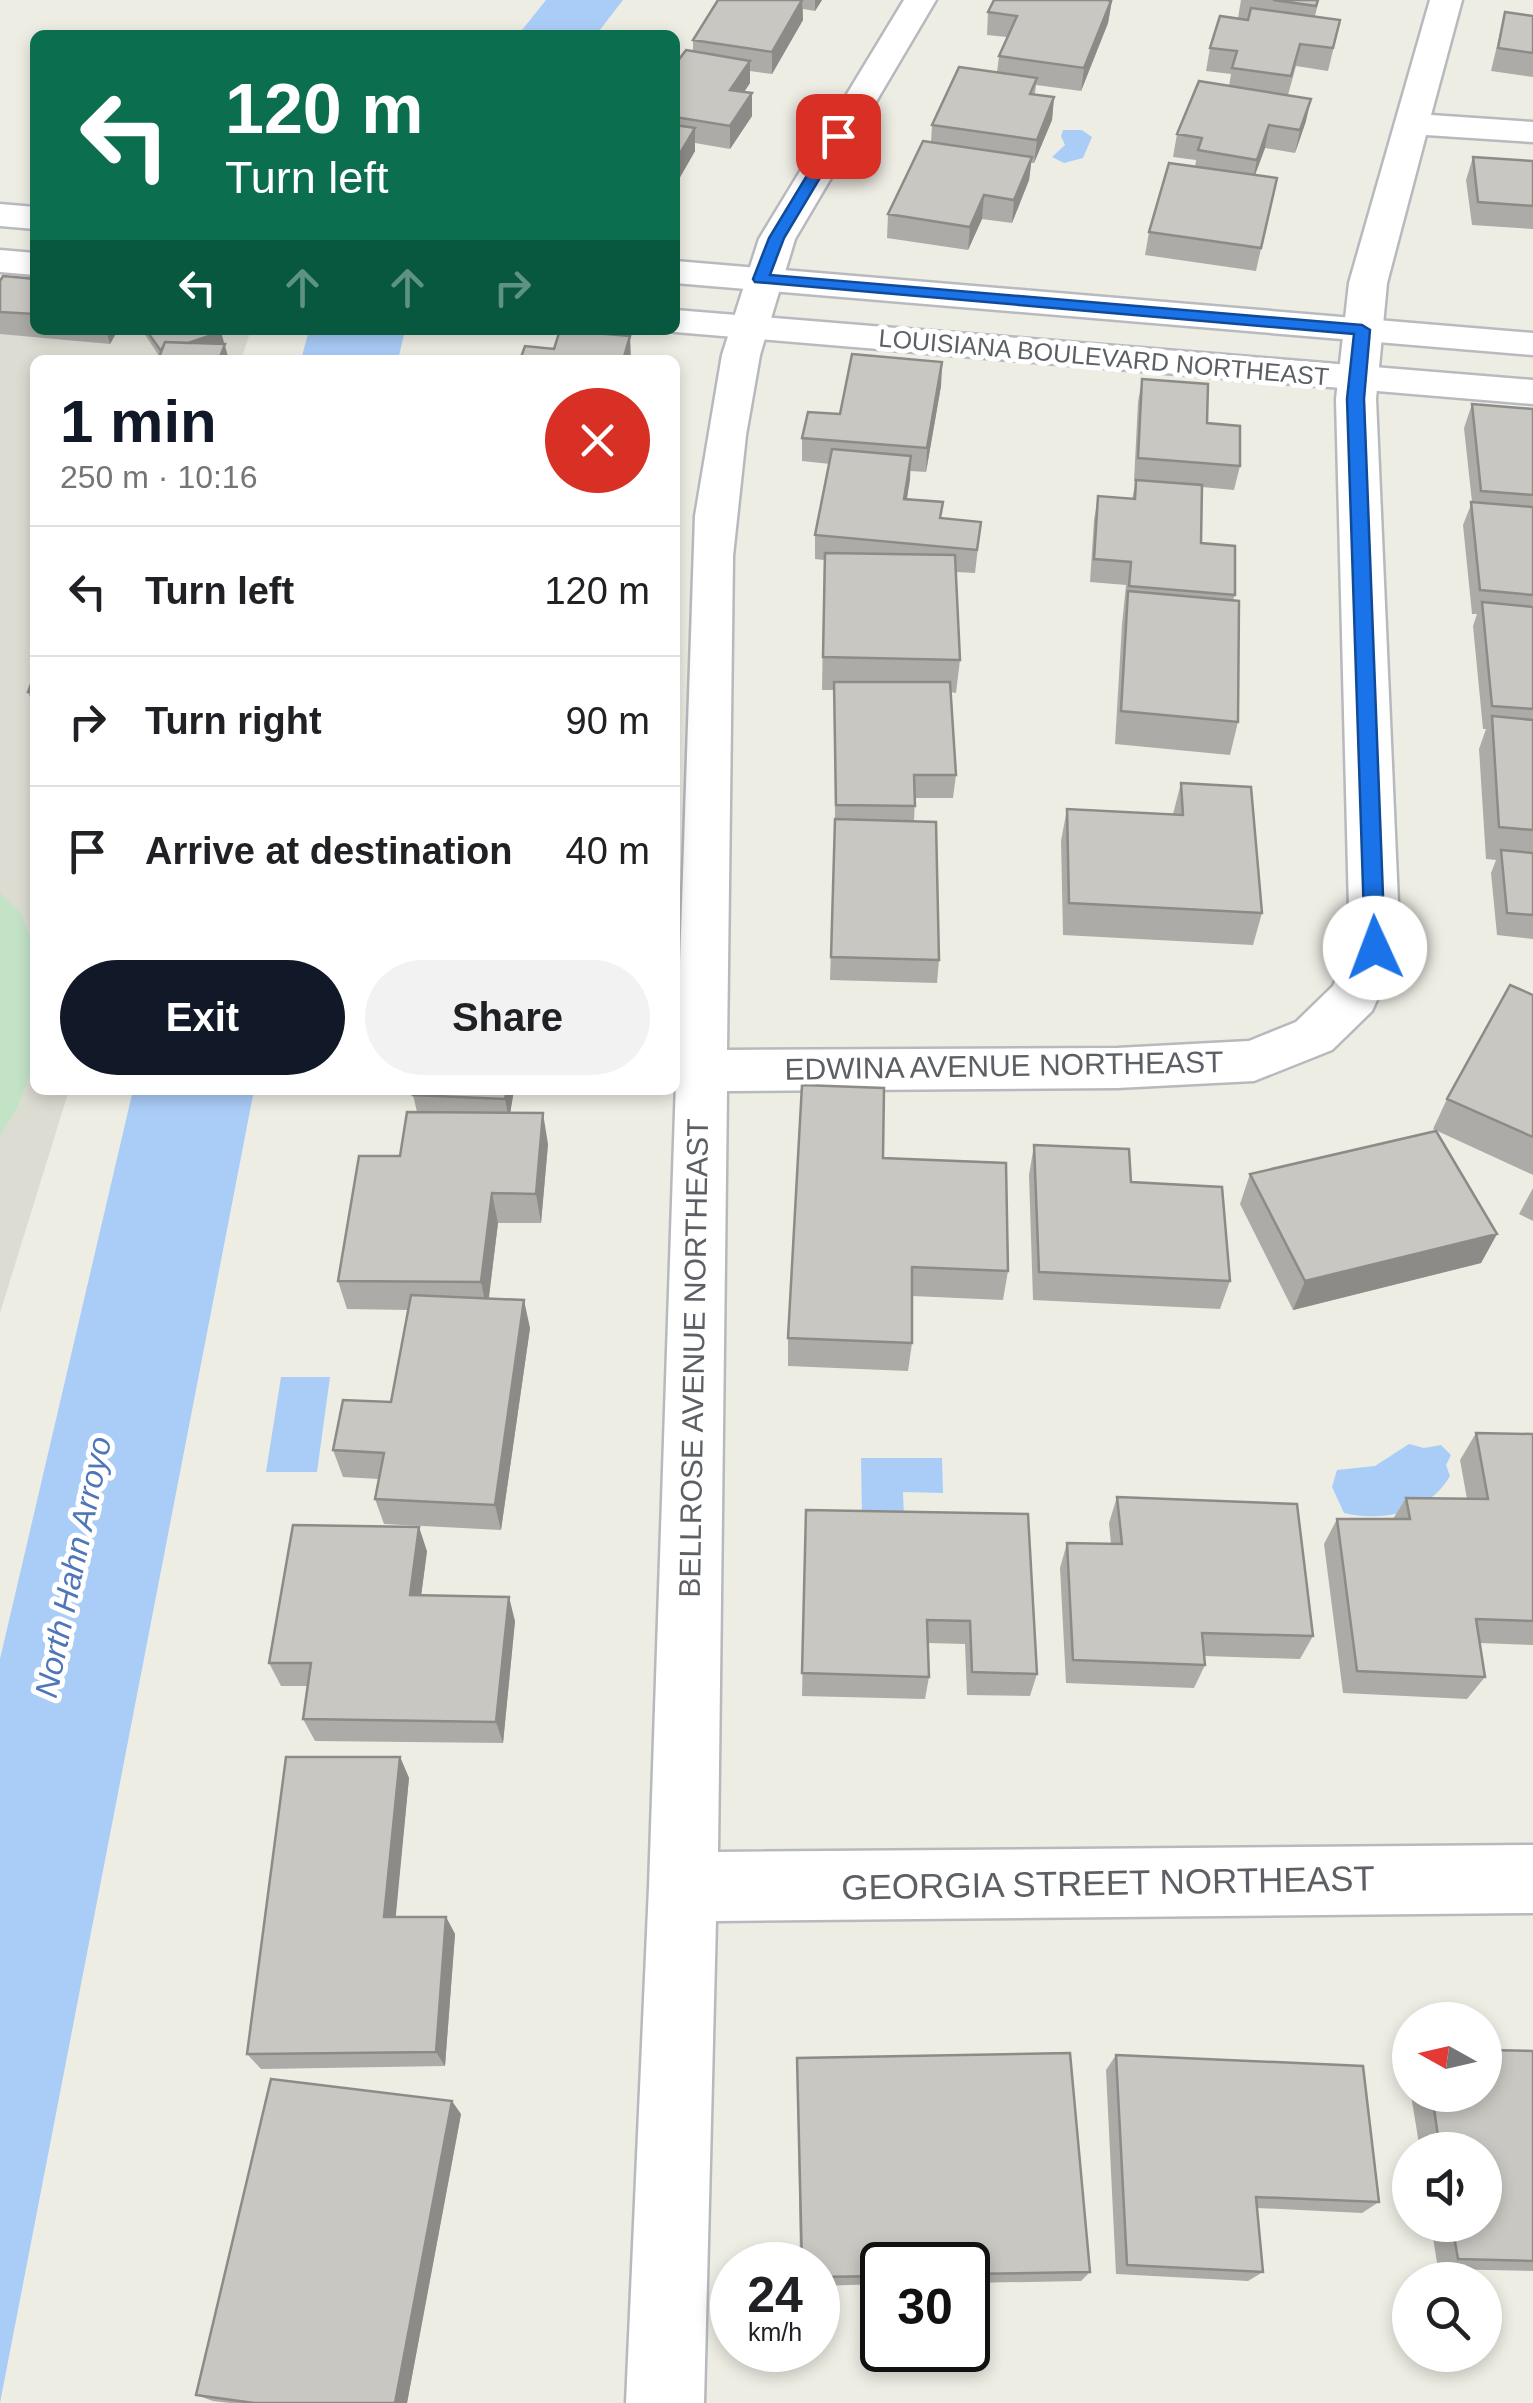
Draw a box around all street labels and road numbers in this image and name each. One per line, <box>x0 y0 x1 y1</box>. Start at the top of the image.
street label: LOUISIANA BOULEVARD NORTHEAST <box>878 323 1330 391</box>
street label: EDWINA AVENUE NORTHEAST <box>784 1045 1224 1086</box>
street label: BELLROSE AVENUE NORTHEAST <box>673 1118 714 1598</box>
street label: GEORGIA STREET NORTHEAST <box>841 1858 1375 1907</box>

